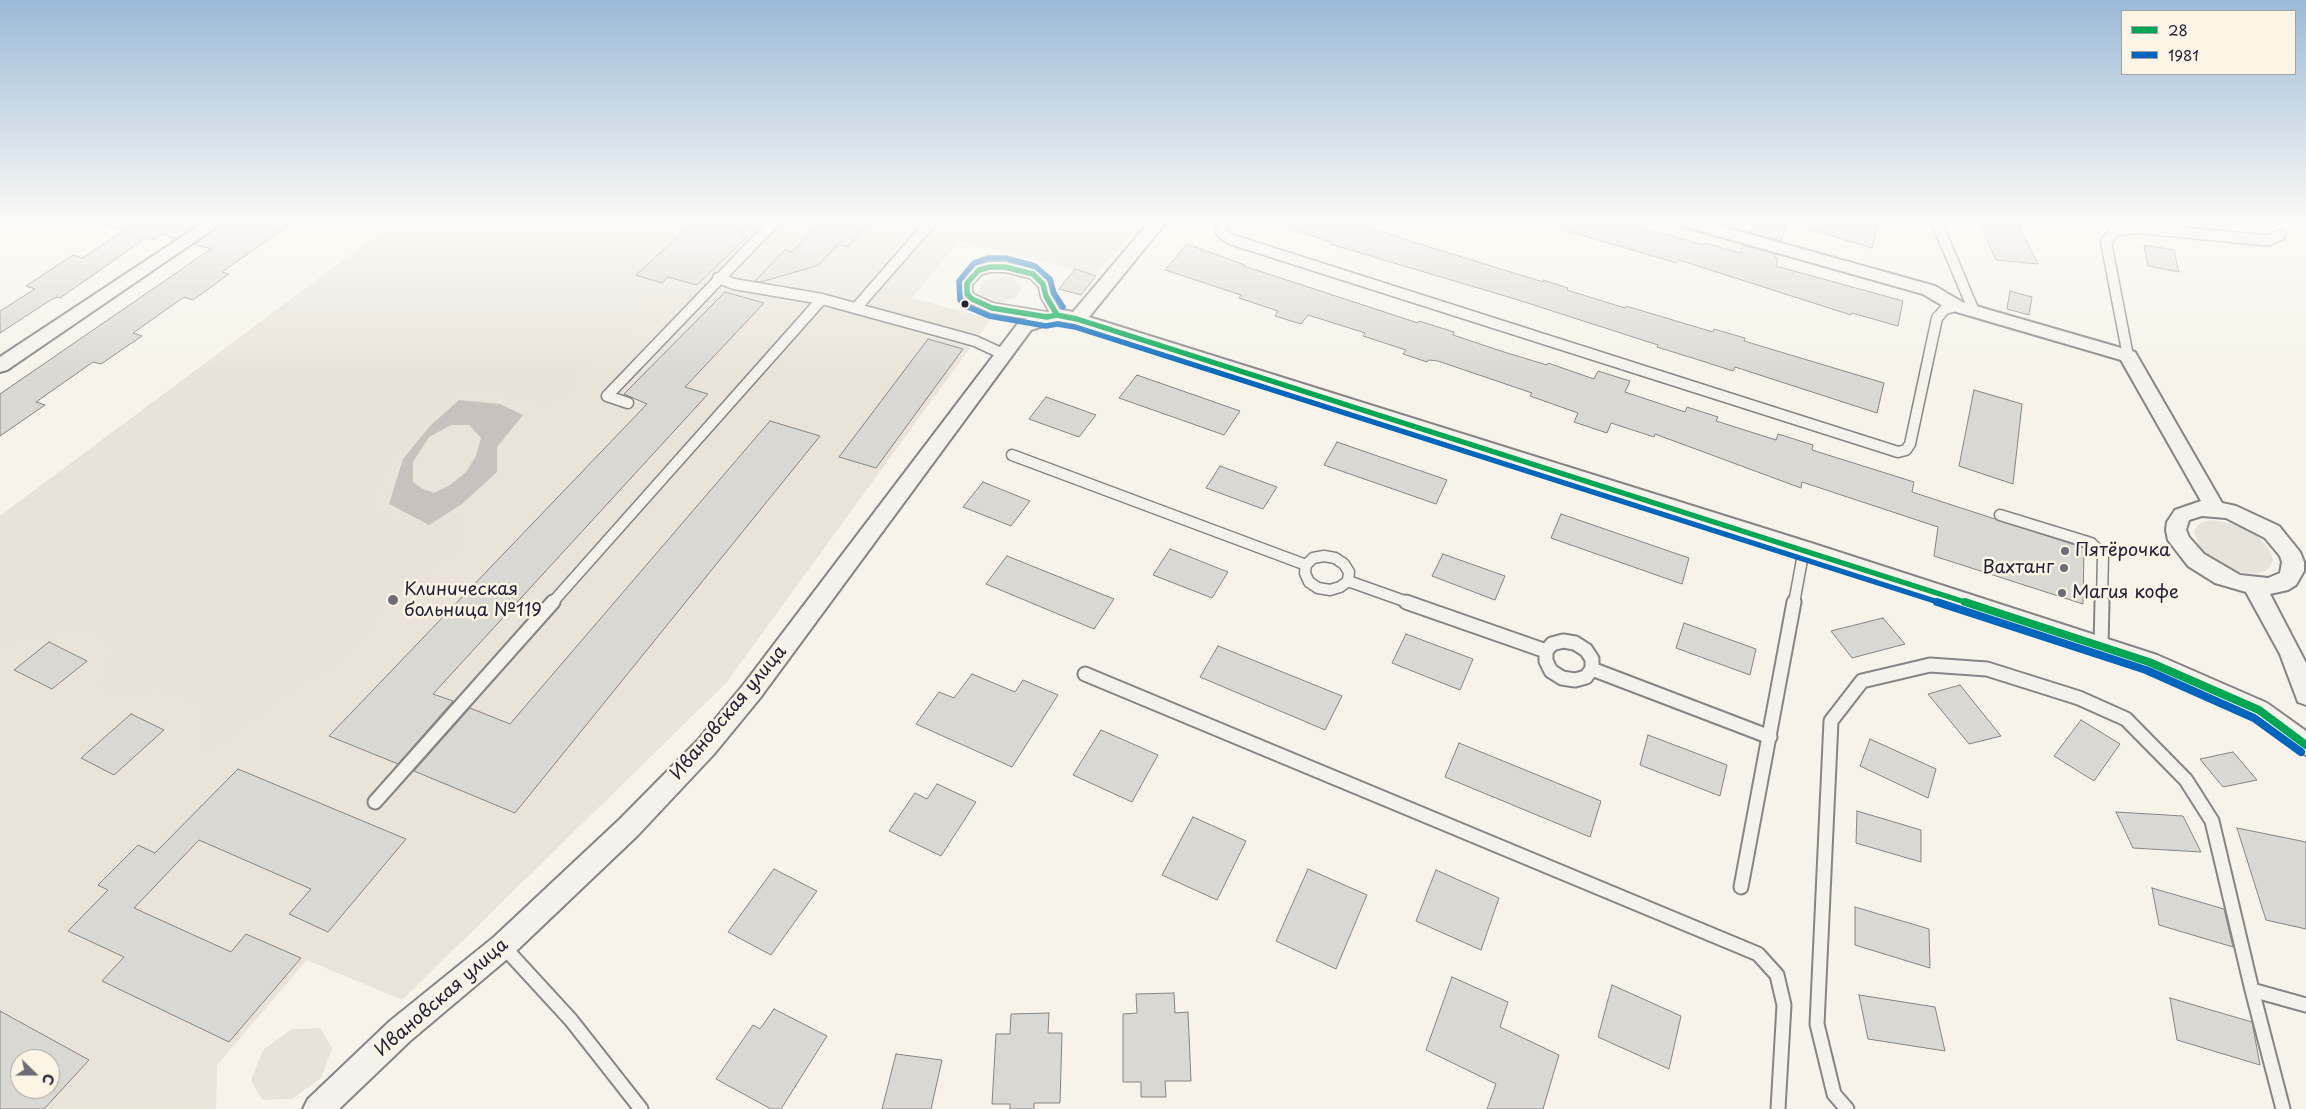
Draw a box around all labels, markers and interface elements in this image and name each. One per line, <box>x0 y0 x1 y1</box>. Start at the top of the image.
legend <box>2121 10 2296 75</box>
text: 28 <box>2168 18 2188 41</box>
text: 1981 <box>2168 43 2199 66</box>
unlabelled marker <box>960 299 970 309</box>
place label: Пятёрочка <box>2075 540 2170 562</box>
marker: Пятёрочка <box>2059 545 2071 557</box>
place label: Вахтанг <box>1982 557 2054 579</box>
marker: Вахтанг <box>2058 562 2070 574</box>
place label: Клиническая больница №119 <box>404 579 542 622</box>
place label: Магия кофе <box>2072 582 2179 604</box>
marker: Магия кофе <box>2056 587 2068 599</box>
marker: Клиническая больница №119 <box>386 593 400 607</box>
street label: Ивановская улица <box>666 641 792 785</box>
street label: Ивановская улица <box>371 934 513 1062</box>
north arrow <box>10 1049 60 1099</box>
text: С <box>37 1071 60 1088</box>

